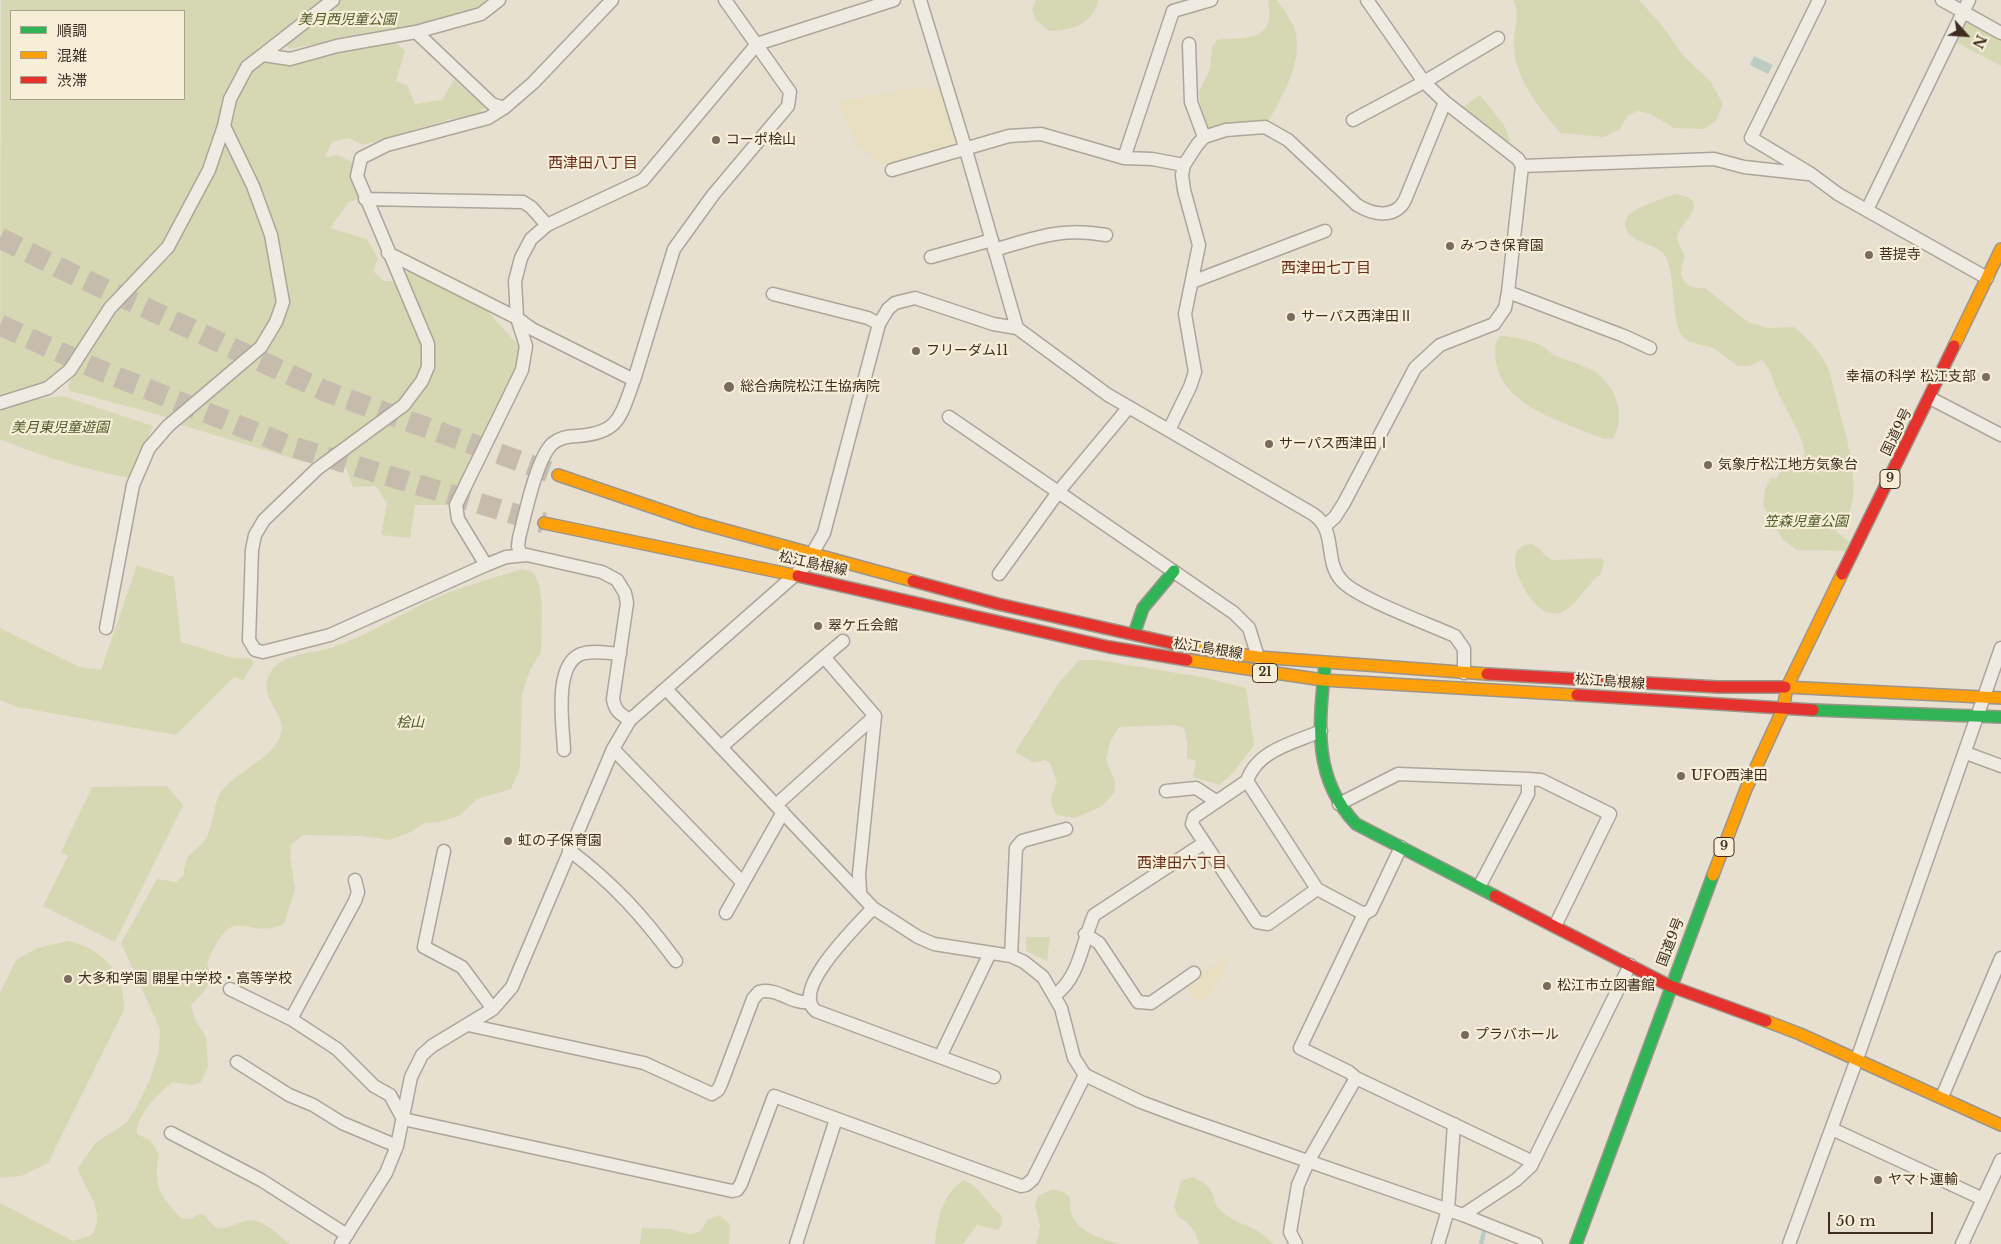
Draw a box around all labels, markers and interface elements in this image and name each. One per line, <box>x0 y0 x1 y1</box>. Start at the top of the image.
legend <box>10 10 185 100</box>
north arrow <box>1941 10 1991 60</box>
park label: 美月西児童公園 <box>298 12 396 28</box>
text: 順調 <box>57 21 87 40</box>
text: N <box>1969 32 1990 51</box>
text: 混雑 <box>57 46 87 65</box>
text: 渋滞 <box>57 71 87 90</box>
place label: コーポ桧山 <box>726 132 796 148</box>
marker: コーポ桧山 <box>710 134 722 146</box>
district label: 西津田八丁目 <box>548 155 638 173</box>
place label: みつき保育園 <box>1460 238 1544 254</box>
marker: みつき保育園 <box>1444 240 1456 252</box>
place label: 菩提寺 <box>1879 247 1921 263</box>
marker: 菩提寺 <box>1863 249 1875 261</box>
district label: 西津田七丁目 <box>1281 260 1371 278</box>
place label: サーパス西津田Ⅱ <box>1301 309 1413 325</box>
marker: サーパス西津田Ⅱ <box>1285 311 1297 323</box>
place label: フリーダム11 <box>926 343 1008 359</box>
marker: フリーダム11 <box>910 345 922 357</box>
place label: 幸福の科学 松江支部 <box>1846 369 1976 385</box>
marker: 幸福の科学 松江支部 <box>1980 371 1992 383</box>
place label: 総合病院松江生協病院 <box>740 379 880 395</box>
marker: 総合病院松江生協病院 <box>722 380 736 394</box>
street label: 国道9号 <box>1878 405 1916 459</box>
park label: 美月東児童遊園 <box>11 420 109 436</box>
place label: サーパス西津田Ⅰ <box>1279 436 1391 452</box>
marker: サーパス西津田Ⅰ <box>1263 438 1275 450</box>
place label: 気象庁松江地方気象台 <box>1718 457 1858 473</box>
marker: 気象庁松江地方気象台 <box>1702 459 1714 471</box>
road number: 9 <box>1880 469 1900 488</box>
park label: 笠森児童公園 <box>1764 514 1848 530</box>
street label: 松江島根線 <box>777 549 849 579</box>
place label: 翠ケ丘会館 <box>828 618 898 634</box>
marker: 翠ケ丘会館 <box>812 620 824 632</box>
street label: 松江島根線 <box>1172 635 1244 663</box>
road number: 21 <box>1252 664 1278 682</box>
street label: 松江島根線 <box>1574 671 1646 693</box>
park label: 桧山 <box>396 715 424 731</box>
place label: UFO西津田 <box>1691 768 1768 784</box>
marker: UFO西津田 <box>1675 770 1687 782</box>
place label: 虹の子保育園 <box>518 833 602 849</box>
marker: 虹の子保育園 <box>502 835 514 847</box>
road number: 9 <box>1714 838 1734 856</box>
district label: 西津田六丁目 <box>1137 855 1227 873</box>
street label: 国道9号 <box>1654 915 1688 969</box>
place label: 大多和学園 開星中学校・高等学校 <box>78 971 292 987</box>
marker: 大多和学園 開星中学校・高等学校 <box>62 973 74 985</box>
place label: 松江市立図書館 <box>1557 978 1655 994</box>
marker: 松江市立図書館 <box>1541 980 1553 992</box>
place label: プラバホール <box>1475 1027 1559 1043</box>
marker: プラバホール <box>1459 1029 1471 1041</box>
place label: ヤマト運輸 <box>1888 1172 1958 1188</box>
marker: ヤマト運輸 <box>1872 1174 1884 1186</box>
scale bar <box>1831 1202 1936 1234</box>
text: 50 m <box>1836 1211 1876 1230</box>

